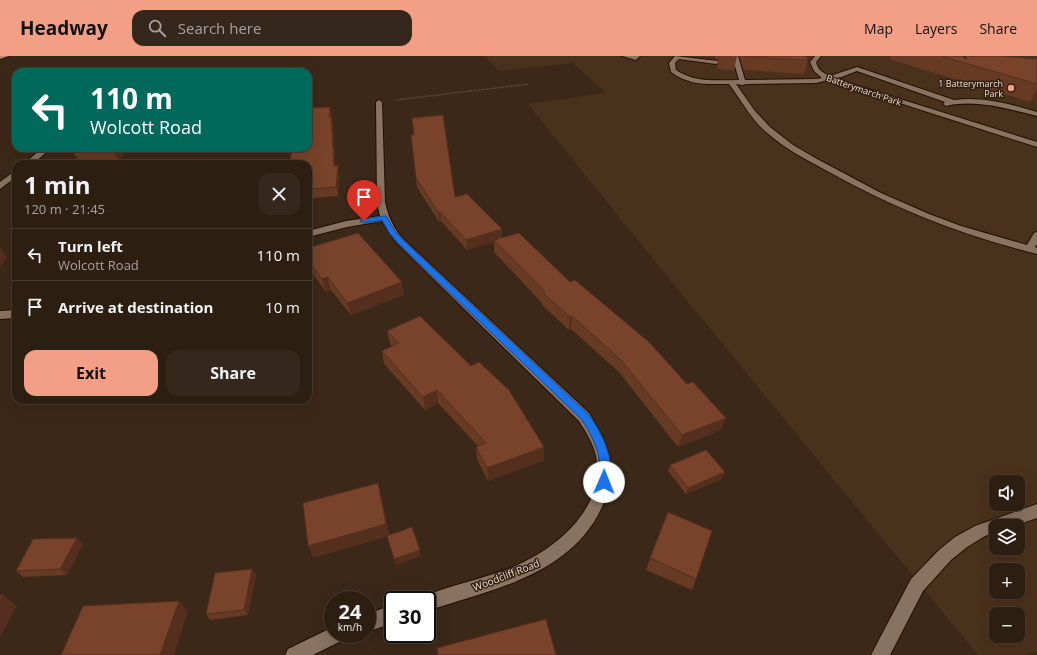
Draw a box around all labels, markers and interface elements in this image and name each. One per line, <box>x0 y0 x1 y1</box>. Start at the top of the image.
search box <box>132 10 412 46</box>
text: Headway <box>20 15 108 41</box>
icon: search <box>146 17 168 39</box>
text: Search here <box>178 18 261 38</box>
text: Map <box>864 19 893 38</box>
text: Layers <box>915 19 957 38</box>
text: Share <box>979 19 1017 38</box>
street label: Batterymarch Park <box>825 71 903 109</box>
place label: 1 Batterymarch Park <box>938 77 1003 100</box>
text: 110 m <box>90 79 173 117</box>
marker: 1 Batterymarch Park <box>1006 83 1016 93</box>
icon: left <box>24 84 76 136</box>
text: Wolcott Road <box>90 115 202 139</box>
text: 1 min <box>24 168 91 201</box>
button: close <box>258 173 300 215</box>
pin <box>347 180 381 221</box>
icon: arrive <box>353 186 375 208</box>
text: 120 m · 21:45 <box>24 200 105 218</box>
text: Turn left <box>58 236 123 256</box>
icon: left <box>24 244 46 266</box>
text: 110 m <box>256 245 300 265</box>
text: Wolcott Road <box>58 256 139 274</box>
icon: arrive <box>24 296 46 318</box>
text: Arrive at destination <box>58 297 213 317</box>
text: 10 m <box>265 297 300 317</box>
button: Exit <box>24 350 158 396</box>
button: Share <box>166 350 300 396</box>
position arrow <box>583 461 625 503</box>
map controls <box>989 475 1025 643</box>
button: sound <box>989 475 1025 511</box>
button: layers <box>989 519 1025 555</box>
street label: Woodcliff Road <box>471 556 541 594</box>
button: + <box>989 563 1025 599</box>
speed limit sign: 30 <box>384 591 436 643</box>
text: 24 <box>339 598 361 625</box>
button: − <box>989 607 1025 643</box>
text: km/h <box>338 620 362 634</box>

